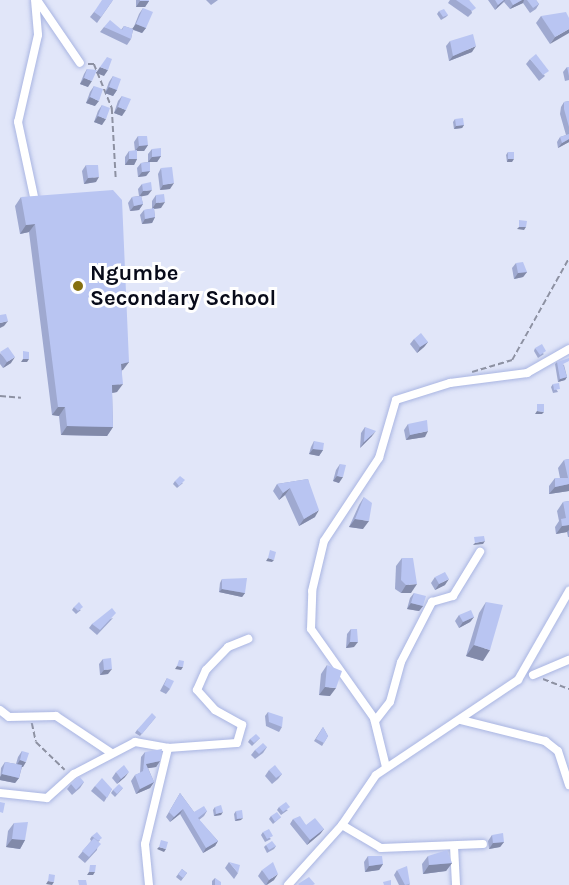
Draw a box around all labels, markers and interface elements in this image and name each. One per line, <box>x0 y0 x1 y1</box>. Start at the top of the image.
place label: Ngumbe Secondary School <box>90 260 276 312</box>
marker: Ngumbe Secondary School <box>71 279 85 293</box>

